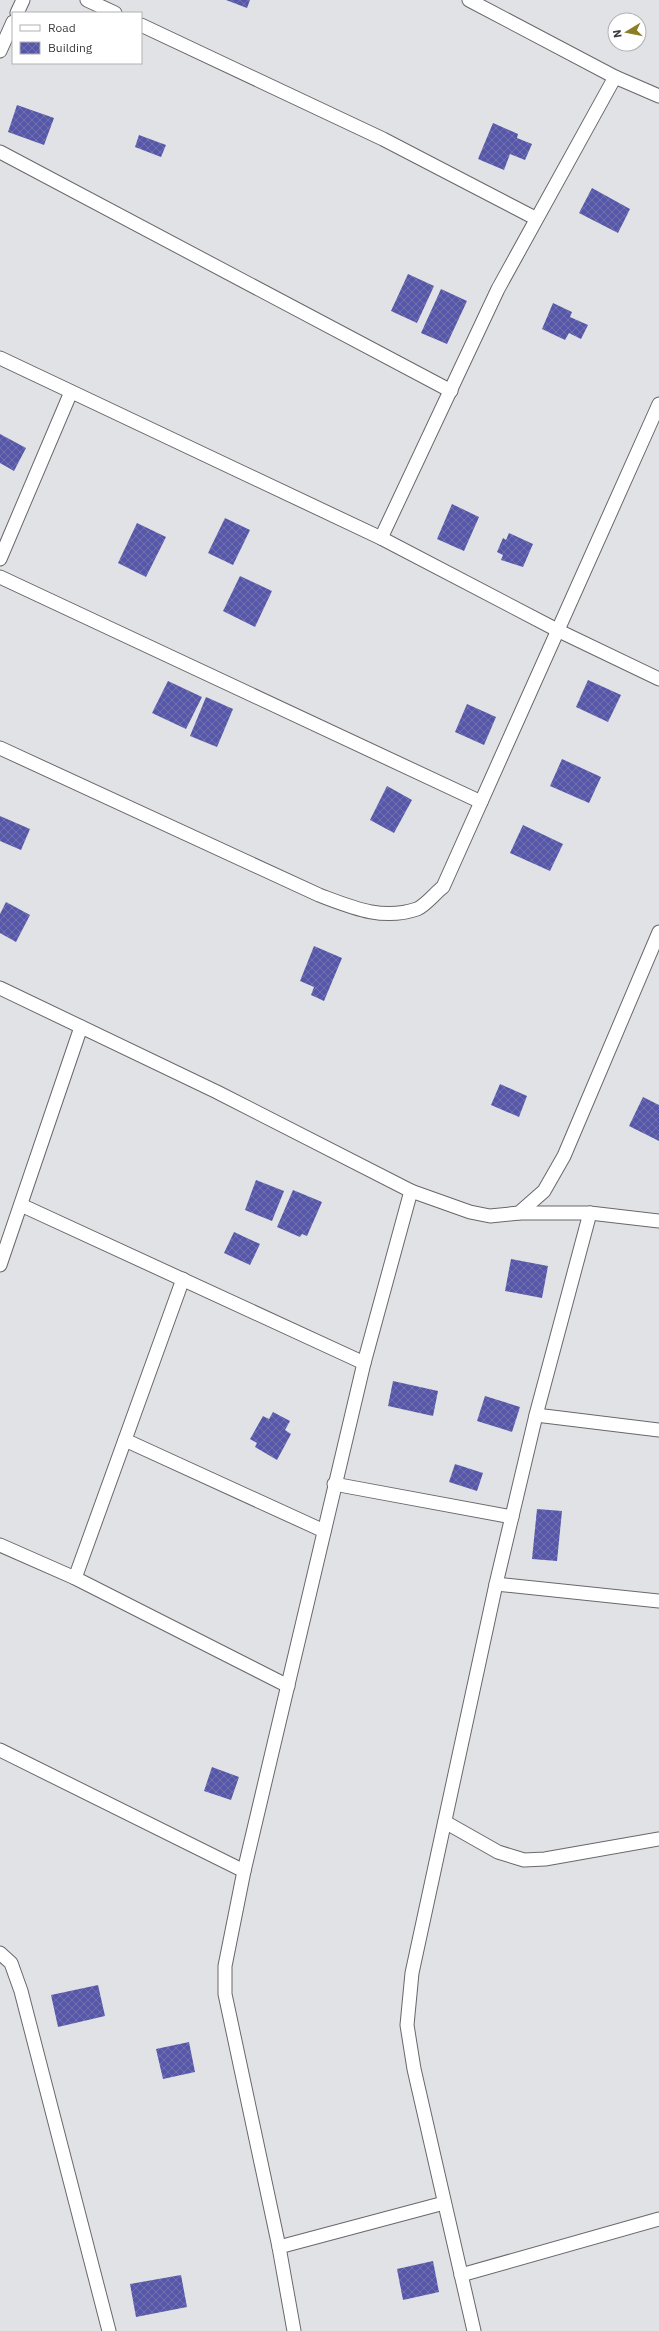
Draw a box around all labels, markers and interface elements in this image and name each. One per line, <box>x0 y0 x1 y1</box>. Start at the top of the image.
legend <box>12 12 142 64</box>
north arrow <box>607 12 647 52</box>
text: Road <box>48 20 76 35</box>
text: N <box>610 29 625 39</box>
text: Building <box>48 40 93 55</box>

